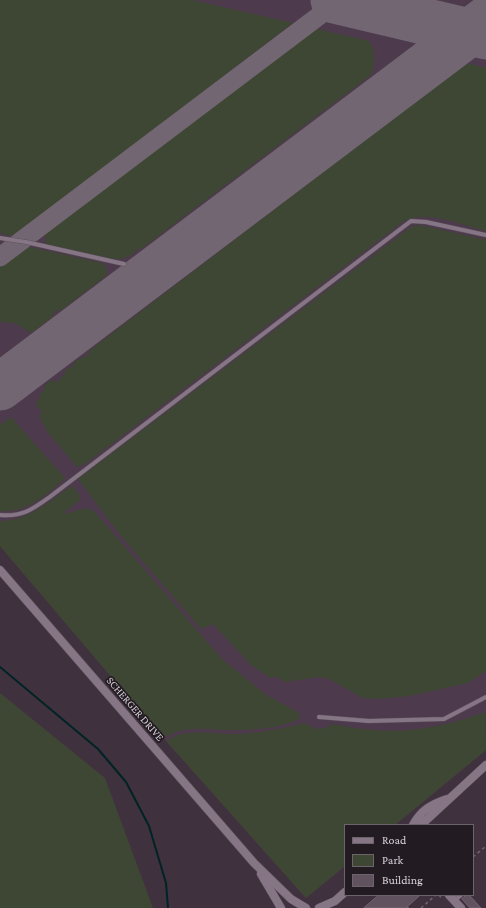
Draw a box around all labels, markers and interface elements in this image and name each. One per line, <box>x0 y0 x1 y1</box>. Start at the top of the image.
street label: SCHERGER DRIVE <box>103 674 167 744</box>
legend <box>344 824 474 896</box>
text: Road <box>382 833 406 847</box>
text: Park <box>382 853 403 867</box>
text: Building <box>382 873 423 887</box>

